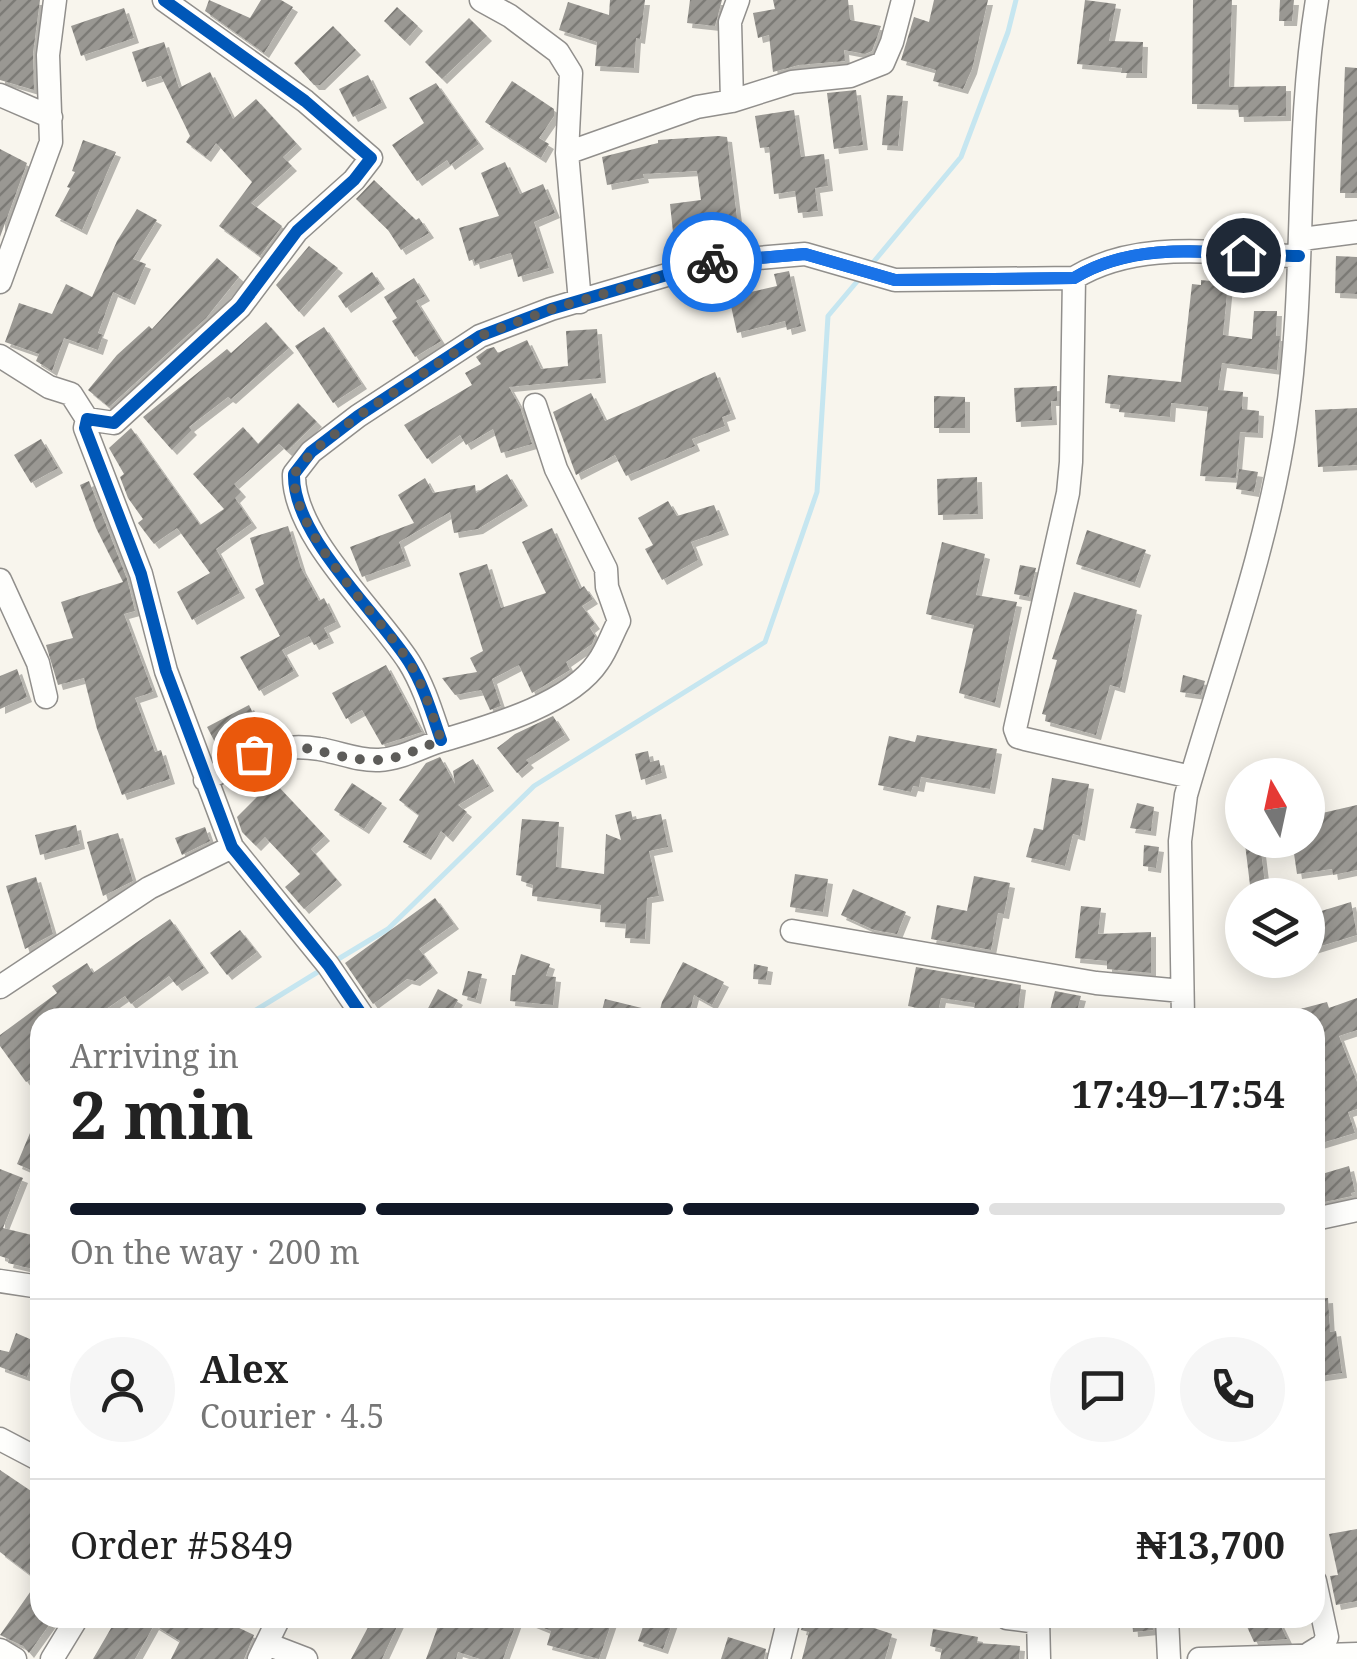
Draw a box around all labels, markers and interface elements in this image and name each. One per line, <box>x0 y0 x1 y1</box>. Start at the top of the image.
courier <box>662 212 762 312</box>
pin <box>1201 213 1286 298</box>
icon: home <box>1216 228 1271 283</box>
icon: bike <box>685 235 740 290</box>
pin <box>212 712 297 797</box>
icon: bag <box>227 727 282 782</box>
north arrow <box>1225 758 1325 858</box>
map controls <box>1225 758 1325 978</box>
button: layers <box>1225 878 1325 978</box>
text: Arriving in <box>70 1034 239 1077</box>
text: 17:49–17:54 <box>1071 1067 1285 1119</box>
text: 2 min <box>70 1070 254 1158</box>
text: On the way · 200 m <box>70 1230 360 1273</box>
button: person <box>70 1337 175 1442</box>
button: chat <box>1050 1337 1155 1442</box>
button: phone <box>1180 1337 1285 1442</box>
text: Alex <box>200 1342 288 1394</box>
text: Courier · 4.5 <box>200 1394 384 1437</box>
text: Order #5849 <box>70 1518 294 1570</box>
text: ₦13,700 <box>1137 1518 1285 1570</box>

